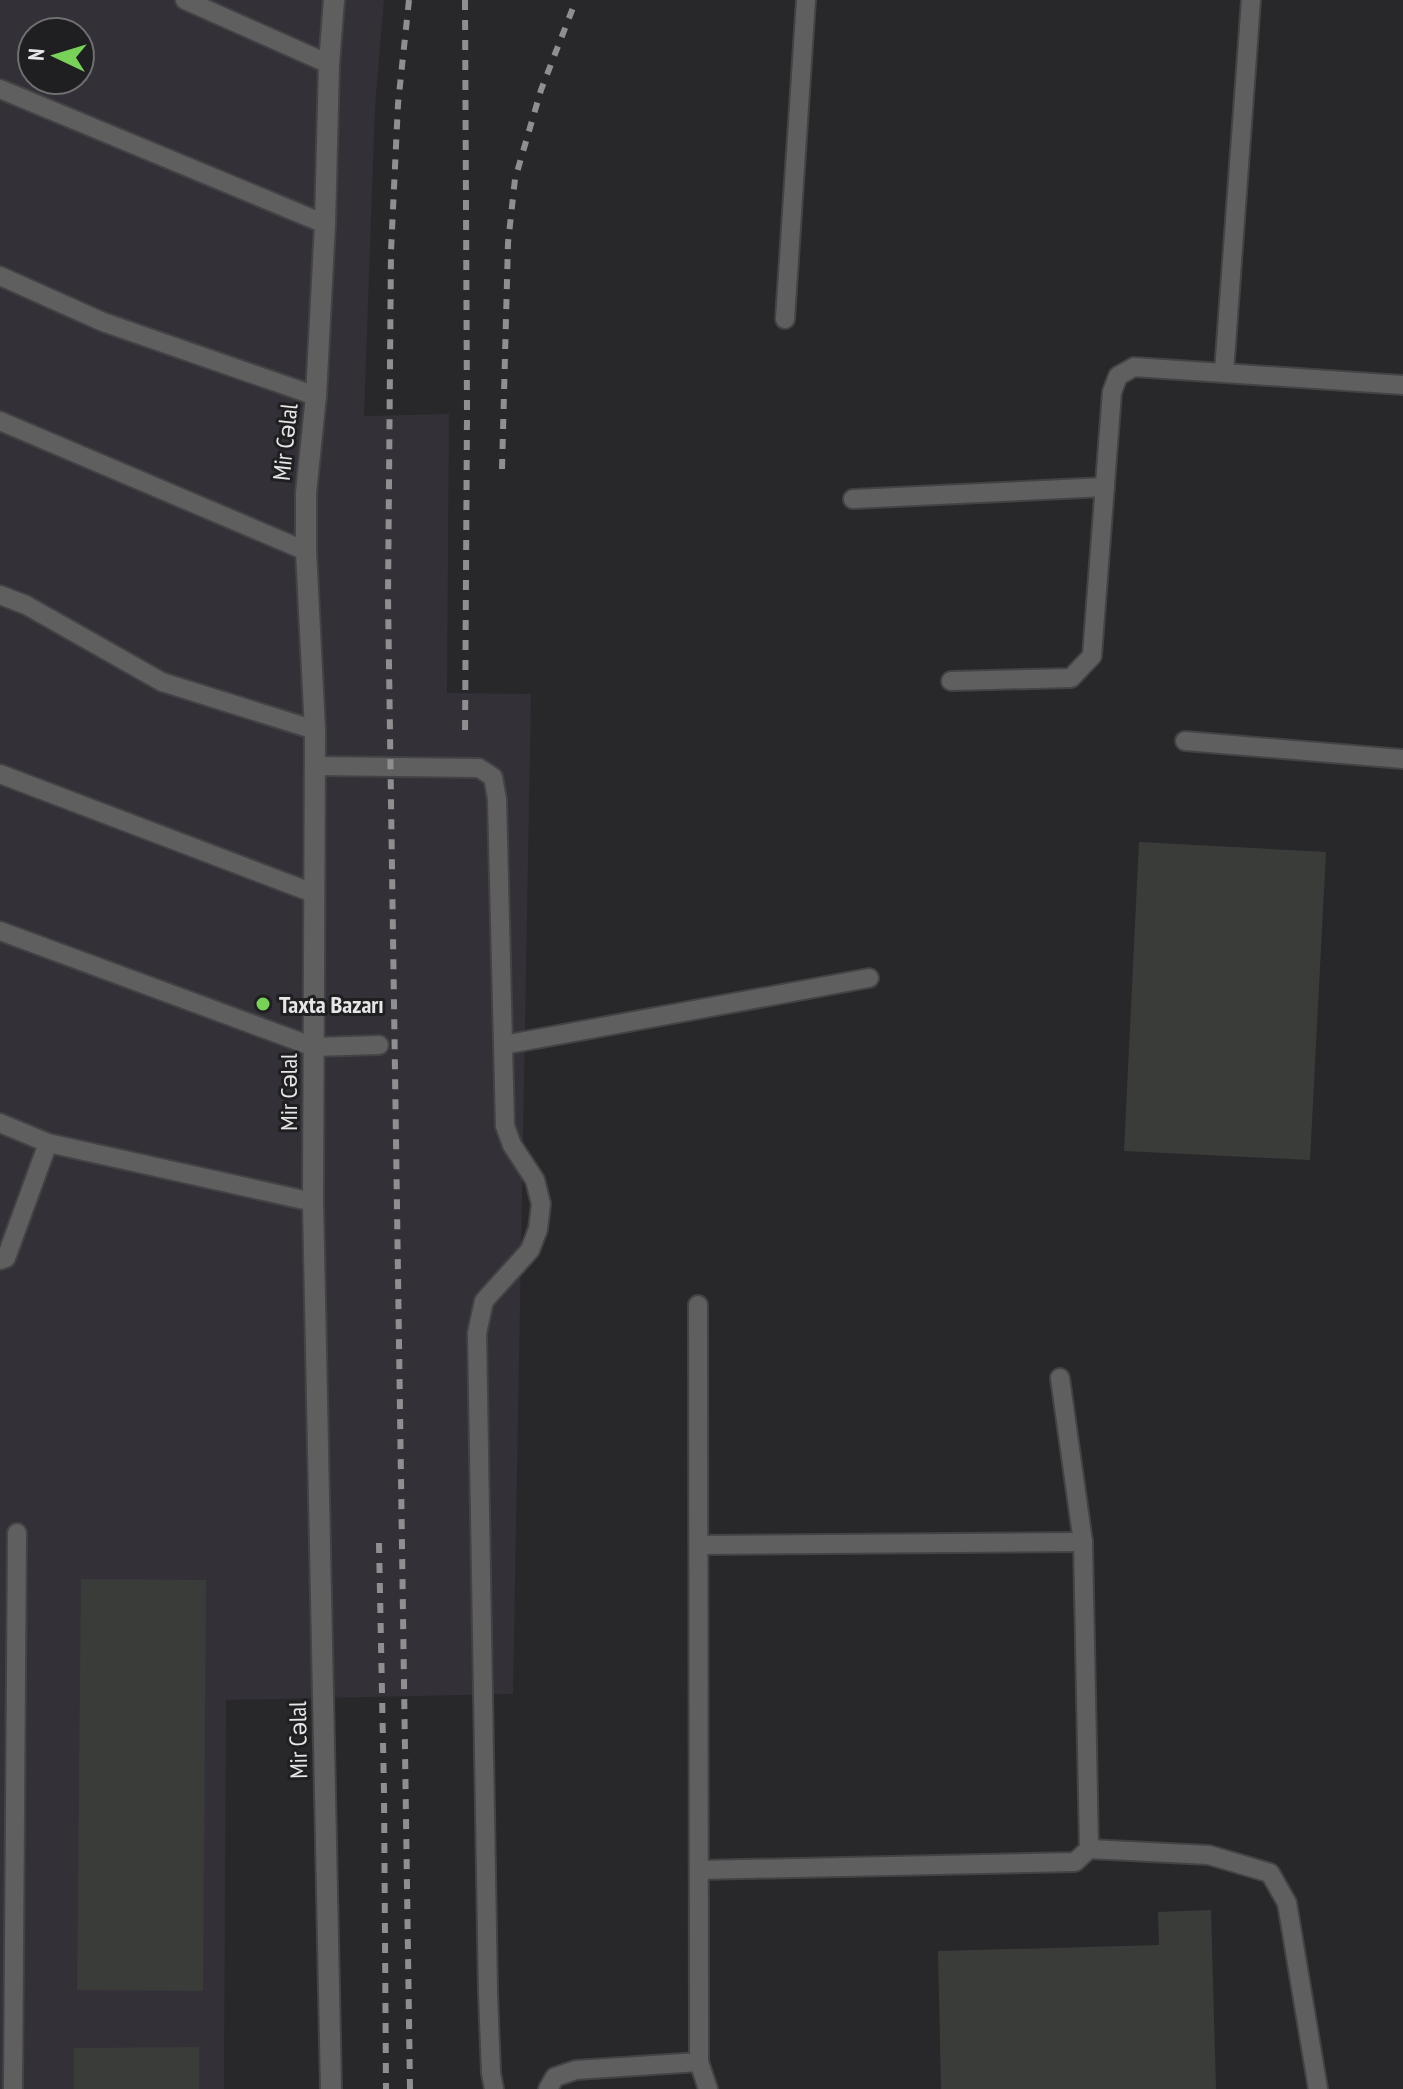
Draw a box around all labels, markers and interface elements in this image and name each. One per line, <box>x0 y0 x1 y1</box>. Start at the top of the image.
north arrow <box>16 16 96 96</box>
text: N <box>22 48 50 62</box>
street label: Mir Cəlal <box>266 402 304 482</box>
place label: Taxta Bazarı <box>279 989 384 1020</box>
marker: Taxta Bazarı <box>254 995 272 1013</box>
street label: Mir Cəlal <box>273 1053 304 1131</box>
street label: Mir Cəlal <box>282 1701 314 1779</box>

